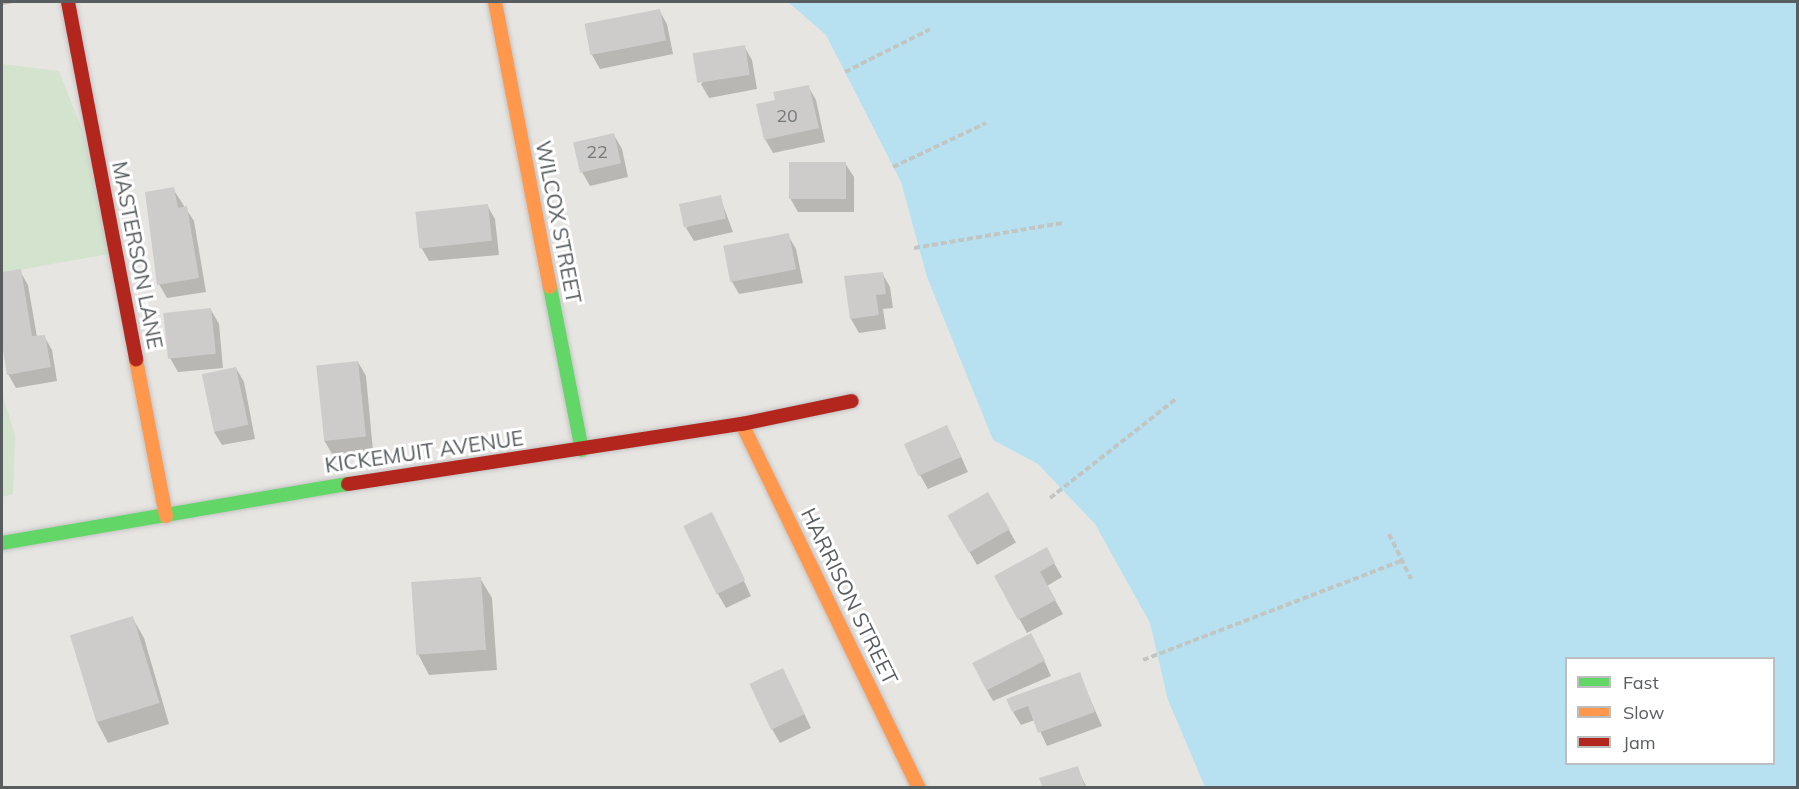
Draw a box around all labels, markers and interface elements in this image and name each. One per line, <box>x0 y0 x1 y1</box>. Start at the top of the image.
house number: 20 <box>776 105 798 127</box>
street label: WILCOX STREET <box>531 138 587 306</box>
house number: 22 <box>586 141 608 163</box>
street label: MASTERSON LANE <box>107 159 169 351</box>
street label: KICKEMUIT AVENUE <box>323 425 525 477</box>
street label: HARRISON STREET <box>796 503 904 689</box>
legend <box>1565 657 1775 765</box>
text: Fast <box>1623 671 1659 694</box>
text: Slow <box>1623 701 1664 724</box>
text: Jam <box>1623 731 1656 754</box>

